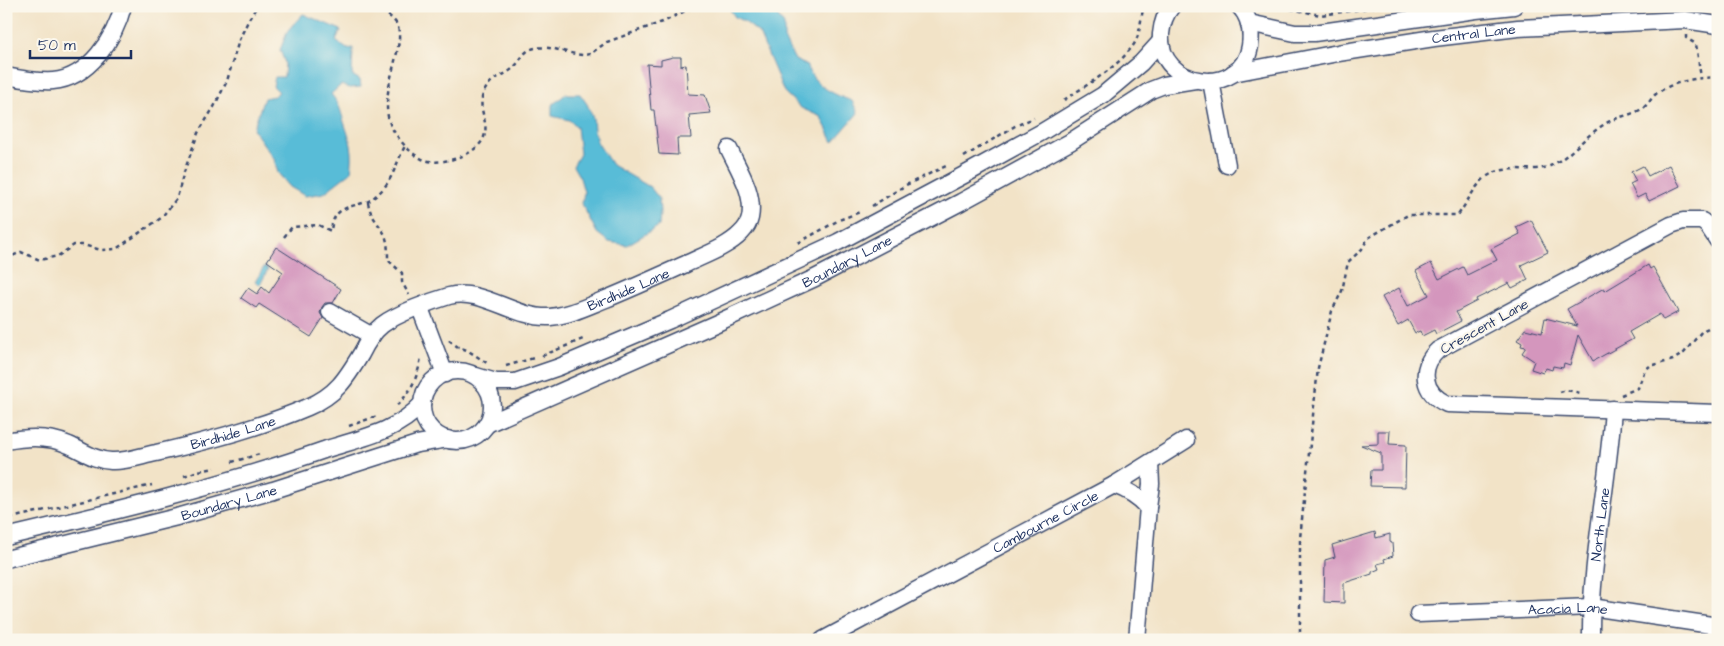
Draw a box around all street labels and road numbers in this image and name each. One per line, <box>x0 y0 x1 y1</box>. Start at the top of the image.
street label: Central Lane <box>1431 19 1517 49</box>
street label: Boundary Lane <box>799 230 896 294</box>
street label: Birdhide Lane <box>584 263 673 317</box>
street label: Crescent Lane <box>1437 294 1533 359</box>
street label: Birdhide Lane <box>189 411 279 455</box>
street label: Boundary Lane <box>179 480 280 526</box>
street label: Cambourne Circle <box>989 486 1103 559</box>
street label: North Lane <box>1586 486 1616 562</box>
street label: Acacia Lane <box>1528 598 1609 621</box>

